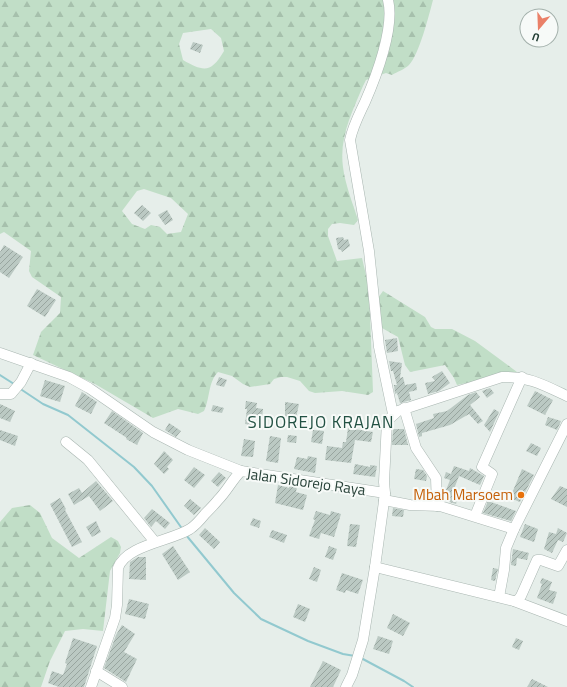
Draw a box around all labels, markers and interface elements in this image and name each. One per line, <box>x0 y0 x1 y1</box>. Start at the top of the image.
north arrow <box>519 8 559 48</box>
text: U <box>530 29 542 46</box>
district label: SIDOREJO KRAJAN <box>248 409 394 435</box>
street label: Jalan Sidorejo Raya <box>245 462 368 501</box>
place label: Mbah Marsoem <box>413 483 513 506</box>
marker: Mbah Marsoem <box>516 490 526 500</box>

